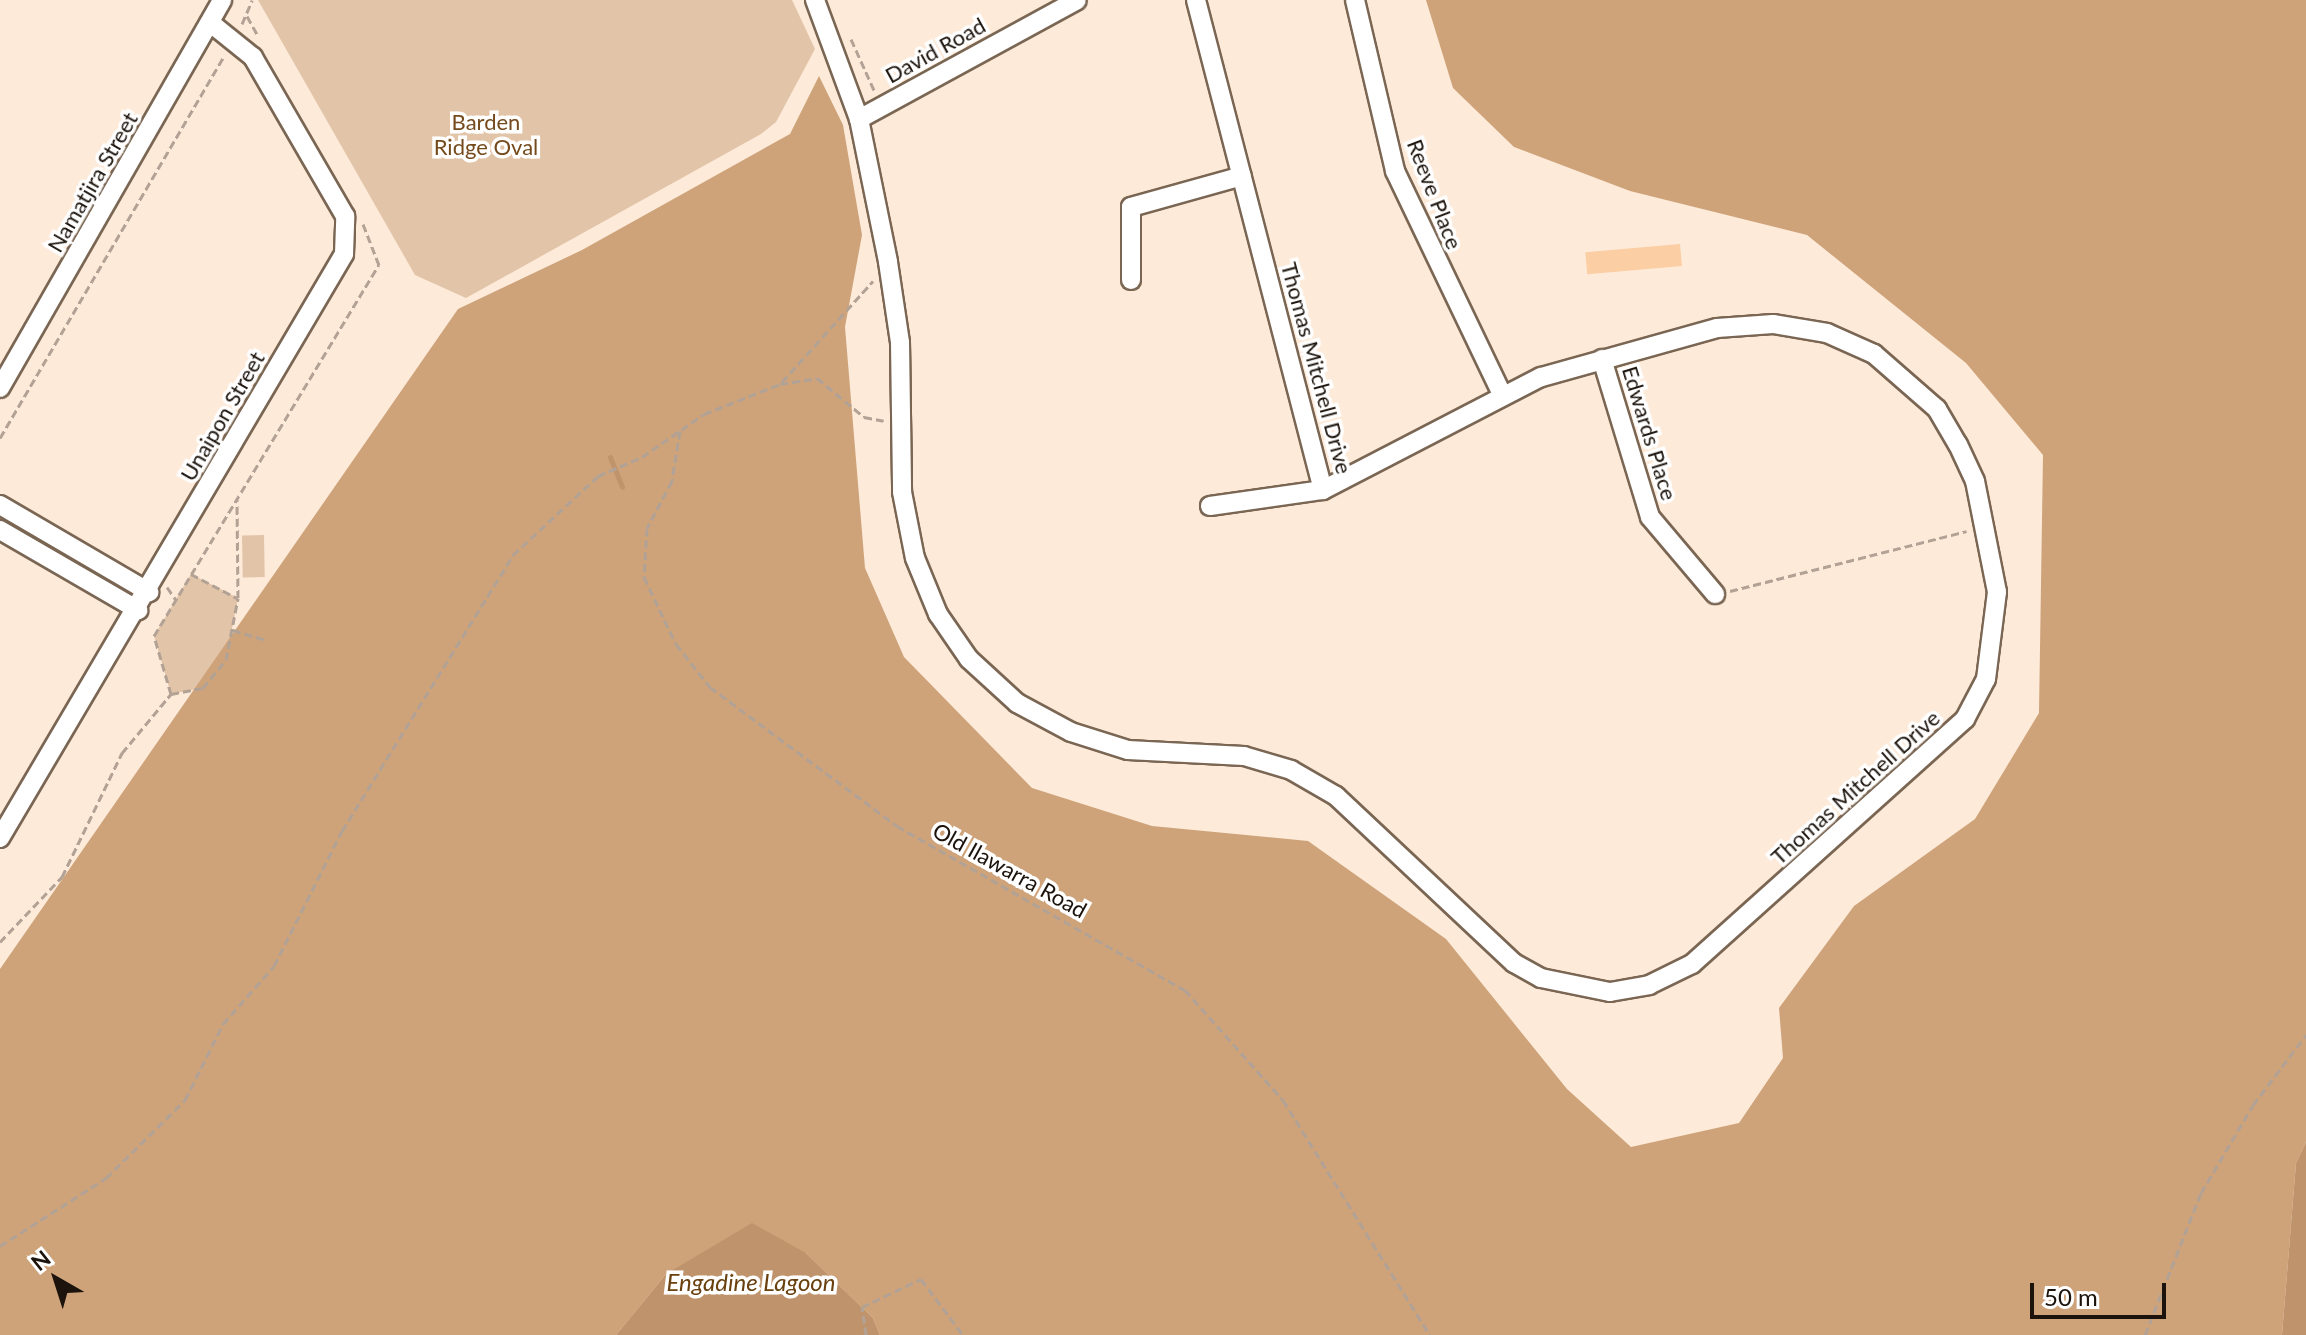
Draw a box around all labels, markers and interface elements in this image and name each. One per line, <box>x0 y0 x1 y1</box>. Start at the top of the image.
street label: David Road <box>880 12 990 88</box>
street label: Namatjira Street <box>41 107 143 257</box>
park label: Barden Ridge Oval <box>434 108 538 160</box>
street label: Reeve Place <box>1402 135 1468 253</box>
street label: Thomas Mitchell Drive <box>1276 259 1358 477</box>
street label: Unaipon Street <box>174 347 270 485</box>
street label: Edwards Place <box>1617 363 1683 503</box>
street label: Thomas Mitchell Drive <box>1765 704 1945 870</box>
street label: Old Ilawarra Road <box>928 817 1092 923</box>
north arrow <box>16 1239 96 1319</box>
text: N <box>25 1244 56 1276</box>
scale bar <box>2034 1267 2170 1317</box>
water label: Engadine Lagoon <box>666 1268 836 1296</box>
text: 50 m <box>2044 1282 2098 1311</box>

